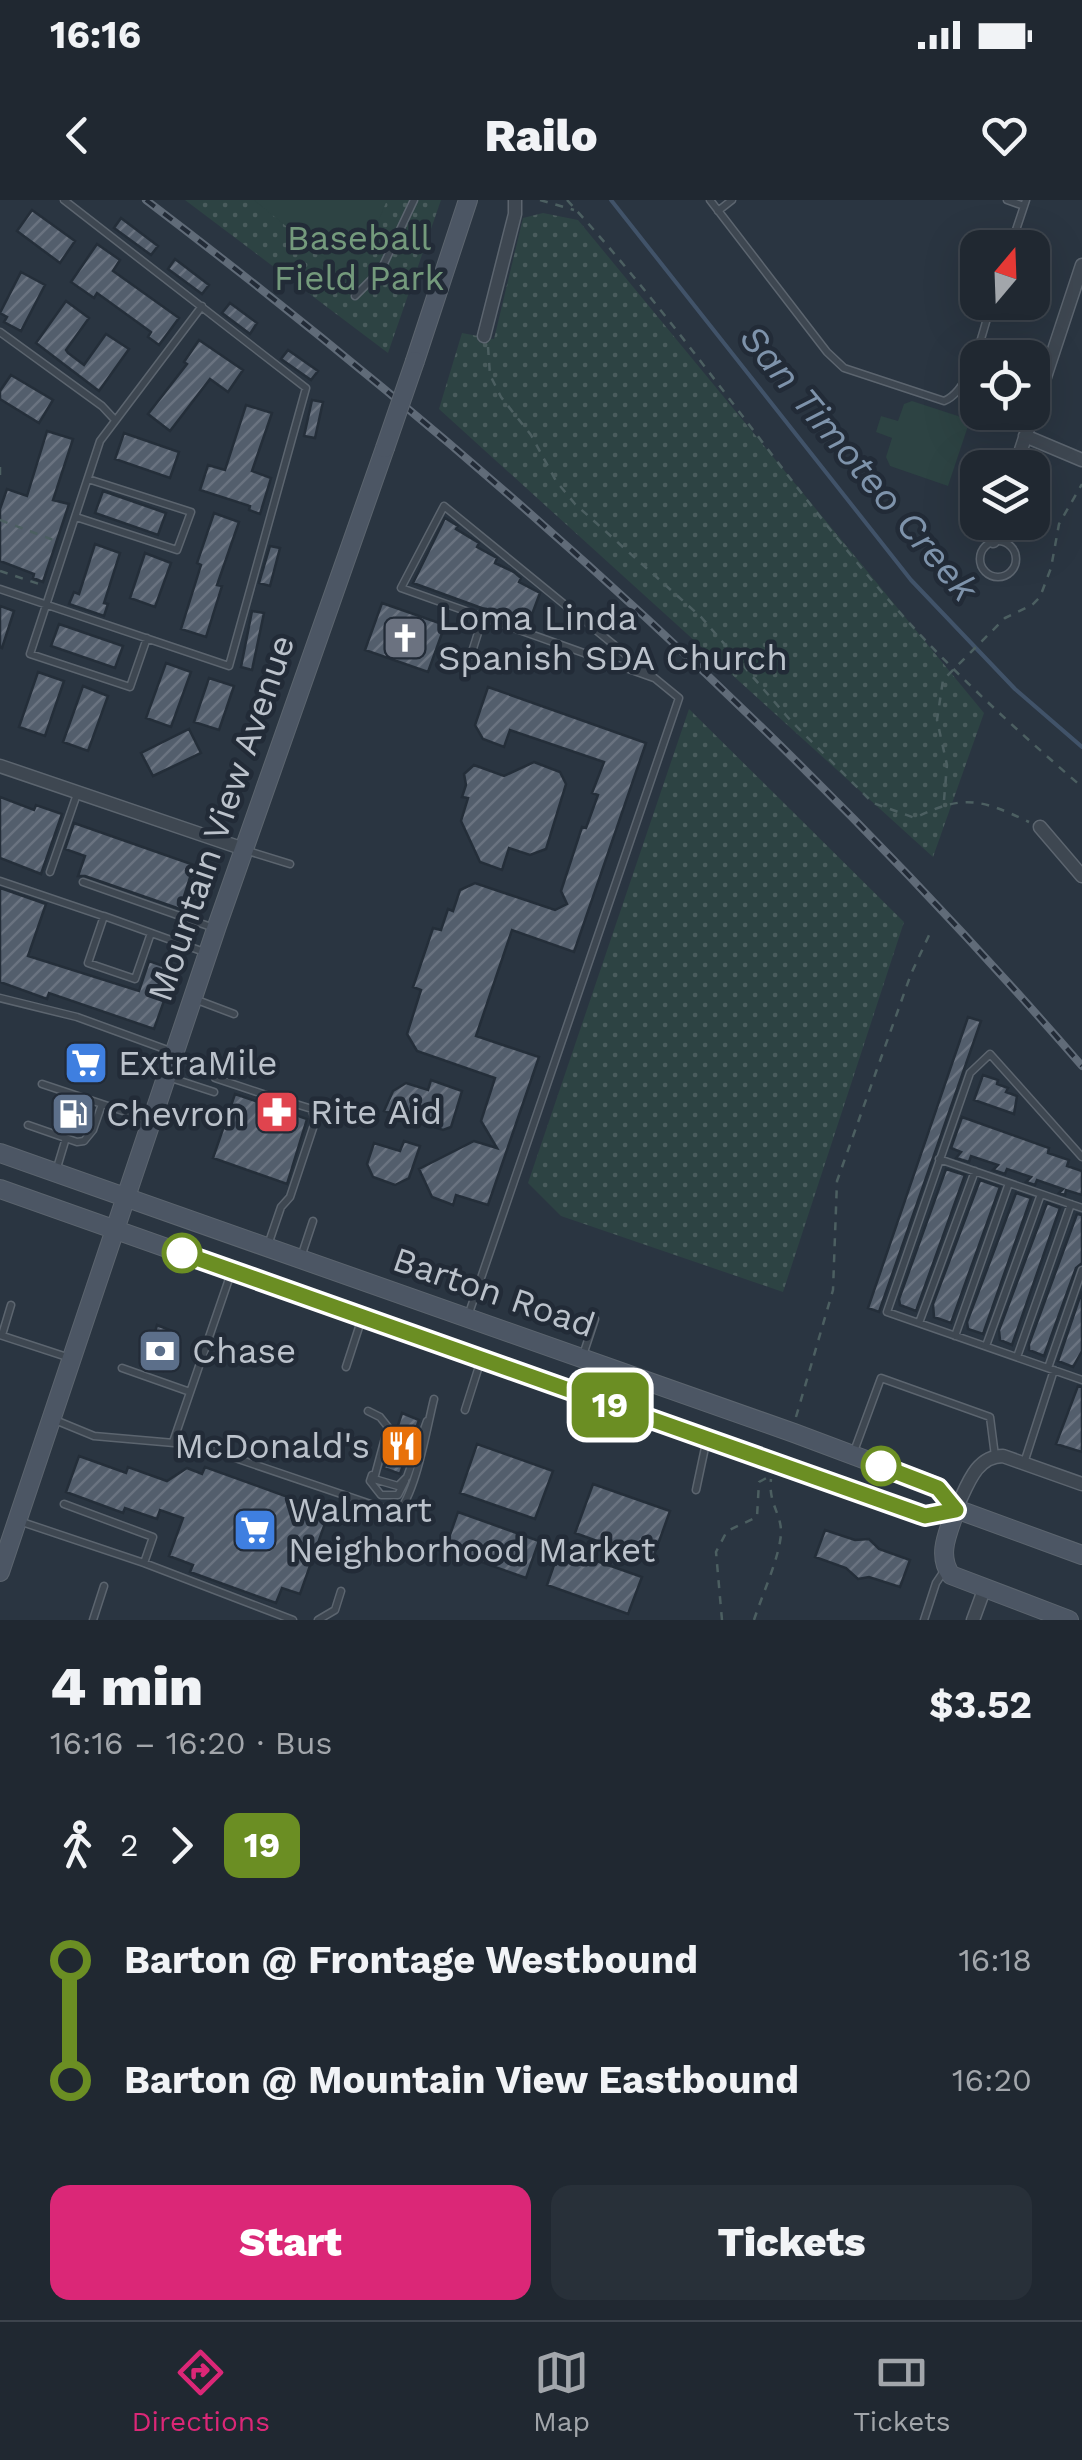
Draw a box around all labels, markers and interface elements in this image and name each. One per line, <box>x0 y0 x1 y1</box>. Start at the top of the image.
text: 16:16 <box>50 13 141 57</box>
icon: back <box>50 108 105 163</box>
icon: heart <box>977 108 1032 163</box>
text: Railo <box>484 109 598 162</box>
park label: Baseball Field Park <box>274 217 445 299</box>
north arrow <box>960 230 1050 320</box>
map controls <box>960 230 1050 540</box>
water label: San Timoteo Creek <box>731 316 988 611</box>
button: locate <box>960 340 1050 430</box>
button: layers <box>960 450 1050 540</box>
place label: Loma Linda Spanish SDA Church <box>438 597 788 679</box>
church icon: Loma Linda Spanish SDA Church <box>382 615 428 661</box>
street label: Mountain View Avenue <box>139 629 303 1007</box>
supermarket icon: ExtraMile <box>63 1040 109 1086</box>
place label: ExtraMile <box>118 1042 277 1084</box>
pharmacy icon: Rite Aid <box>254 1089 300 1135</box>
fuel station icon: Chevron <box>50 1091 96 1137</box>
place label: Rite Aid <box>310 1091 442 1133</box>
place label: Chevron <box>106 1093 246 1135</box>
unlabelled marker <box>163 1234 201 1272</box>
street label: Barton Road <box>388 1238 600 1346</box>
bank icon: Chase <box>137 1328 183 1374</box>
place label: Chase <box>192 1330 296 1372</box>
line badge: 19 <box>565 1372 655 1438</box>
text: 19 <box>592 1384 628 1426</box>
restaurant icon: McDonald's <box>379 1423 425 1469</box>
place label: McDonald's <box>174 1425 370 1467</box>
unlabelled marker <box>862 1447 900 1485</box>
place label: Walmart Neighborhood Market <box>288 1489 656 1571</box>
supermarket icon: Walmart Neighborhood Market <box>232 1507 278 1553</box>
text: 4 min <box>50 1654 203 1718</box>
text: $3.52 <box>929 1683 1032 1727</box>
text: 16:16 – 16:20 · Bus <box>50 1724 332 1762</box>
icon: walk <box>50 1818 105 1873</box>
icon: forward <box>154 1818 209 1873</box>
text: 19 <box>244 1824 280 1866</box>
text: 2 <box>120 1826 139 1864</box>
text: Barton @ Frontage Westbound <box>124 1938 698 1982</box>
text: 16:18 <box>958 1941 1032 1979</box>
text: Barton @ Mountain View Eastbound <box>124 2058 799 2102</box>
text: 16:20 <box>952 2061 1032 2099</box>
button: Start <box>50 2185 531 2300</box>
button: Tickets <box>551 2185 1032 2300</box>
tab: Directions <box>132 2345 270 2438</box>
tab: Map <box>533 2345 590 2438</box>
tab: Tickets <box>853 2345 950 2438</box>

